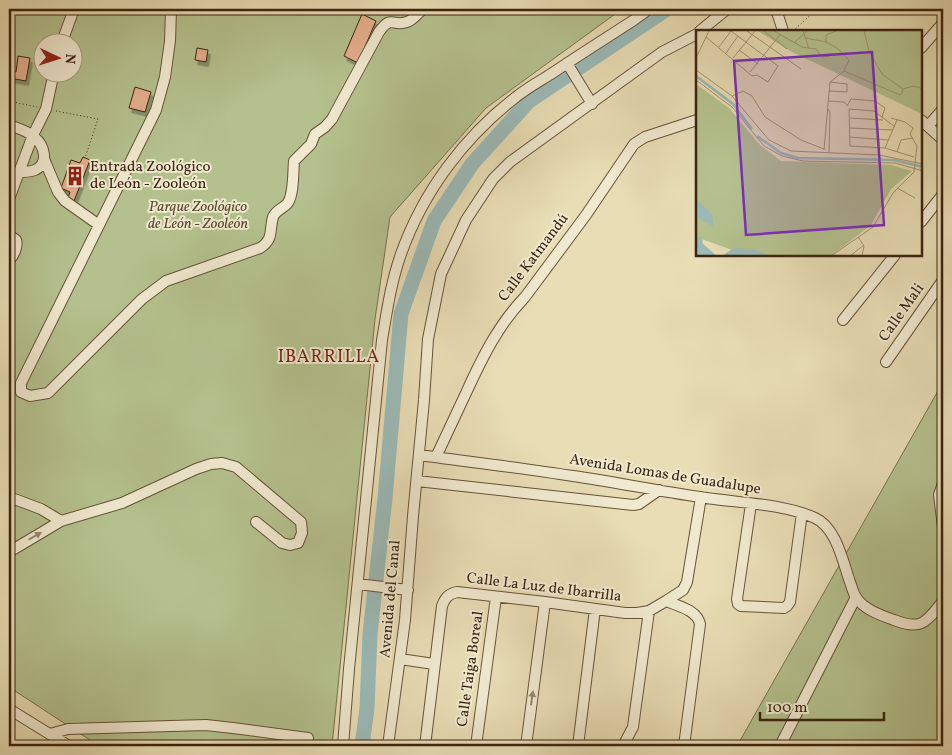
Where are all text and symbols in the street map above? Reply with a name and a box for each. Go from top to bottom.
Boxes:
inset map [696,30,922,256]
north arrow [32,32,82,82]
text: N [60,53,79,65]
place label: Entrada Zoológico de León - Zooleón [90,157,211,195]
building icon: Entrada Zoológico de León - Zooleón [64,165,86,187]
park label: Parque Zoológico de León - Zooleón [148,197,248,235]
street label: Calle Katmandú [494,209,574,307]
street label: Calle Mali [874,280,930,346]
district label: IBARRILLA [278,345,380,370]
street label: Avenida Lomas de Guadalupe [568,449,762,501]
one-way arrow [28,532,42,541]
street label: Avenida del Canal [375,539,407,659]
street label: Calle La Luz de Ibarrilla [465,568,623,608]
street label: Calle Taiga Boreal [452,610,490,728]
one-way arrow [529,690,537,706]
scale bar [760,690,883,722]
text: 100 m [767,698,807,719]

